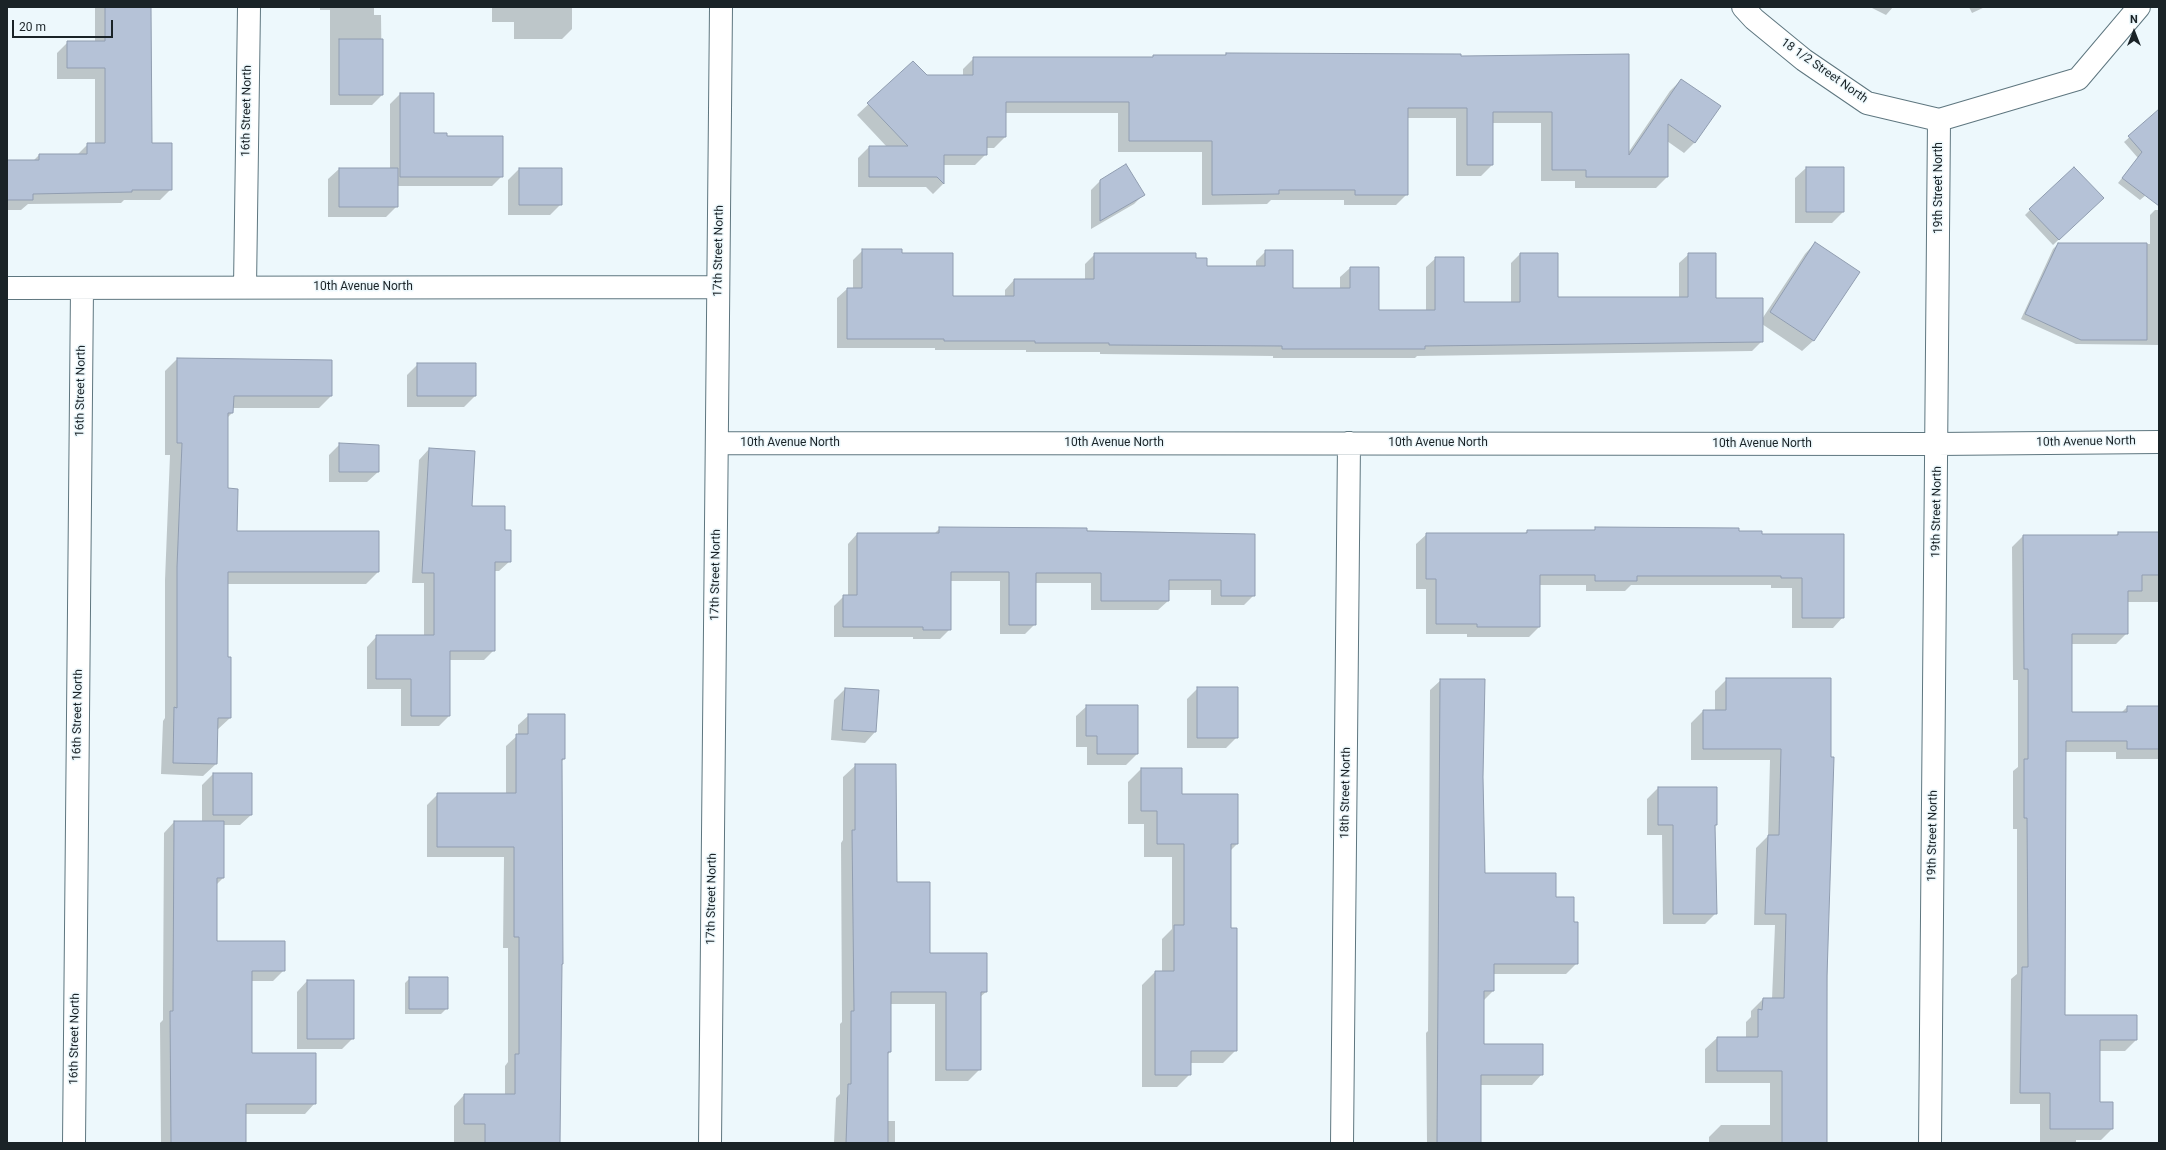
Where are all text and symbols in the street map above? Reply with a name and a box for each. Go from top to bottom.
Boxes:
scale bar [14,12,115,38]
north arrow [2114,12,2154,52]
text: N [2130,13,2138,26]
text: 20 m [19,20,46,34]
street label: 18 1/2 Street North [1778,36,1870,106]
street label: 16th Street North [239,65,255,157]
street label: 19th Street North [1932,142,1946,234]
street label: 17th Street North [711,205,727,297]
street label: 10th Avenue North [313,280,413,294]
street label: 16th Street North [73,345,89,437]
street label: 10th Avenue North [2036,434,2136,450]
street label: 10th Avenue North [740,436,840,450]
street label: 10th Avenue North [1064,436,1164,450]
street label: 10th Avenue North [1388,436,1488,450]
street label: 10th Avenue North [1712,437,1812,451]
street label: 19th Street North [1929,466,1945,558]
street label: 17th Street North [708,529,724,621]
street label: 16th Street North [70,669,86,761]
street label: 18th Street North [1338,747,1354,839]
street label: 19th Street North [1925,790,1941,882]
street label: 17th Street North [704,853,720,945]
street label: 16th Street North [67,993,83,1085]

